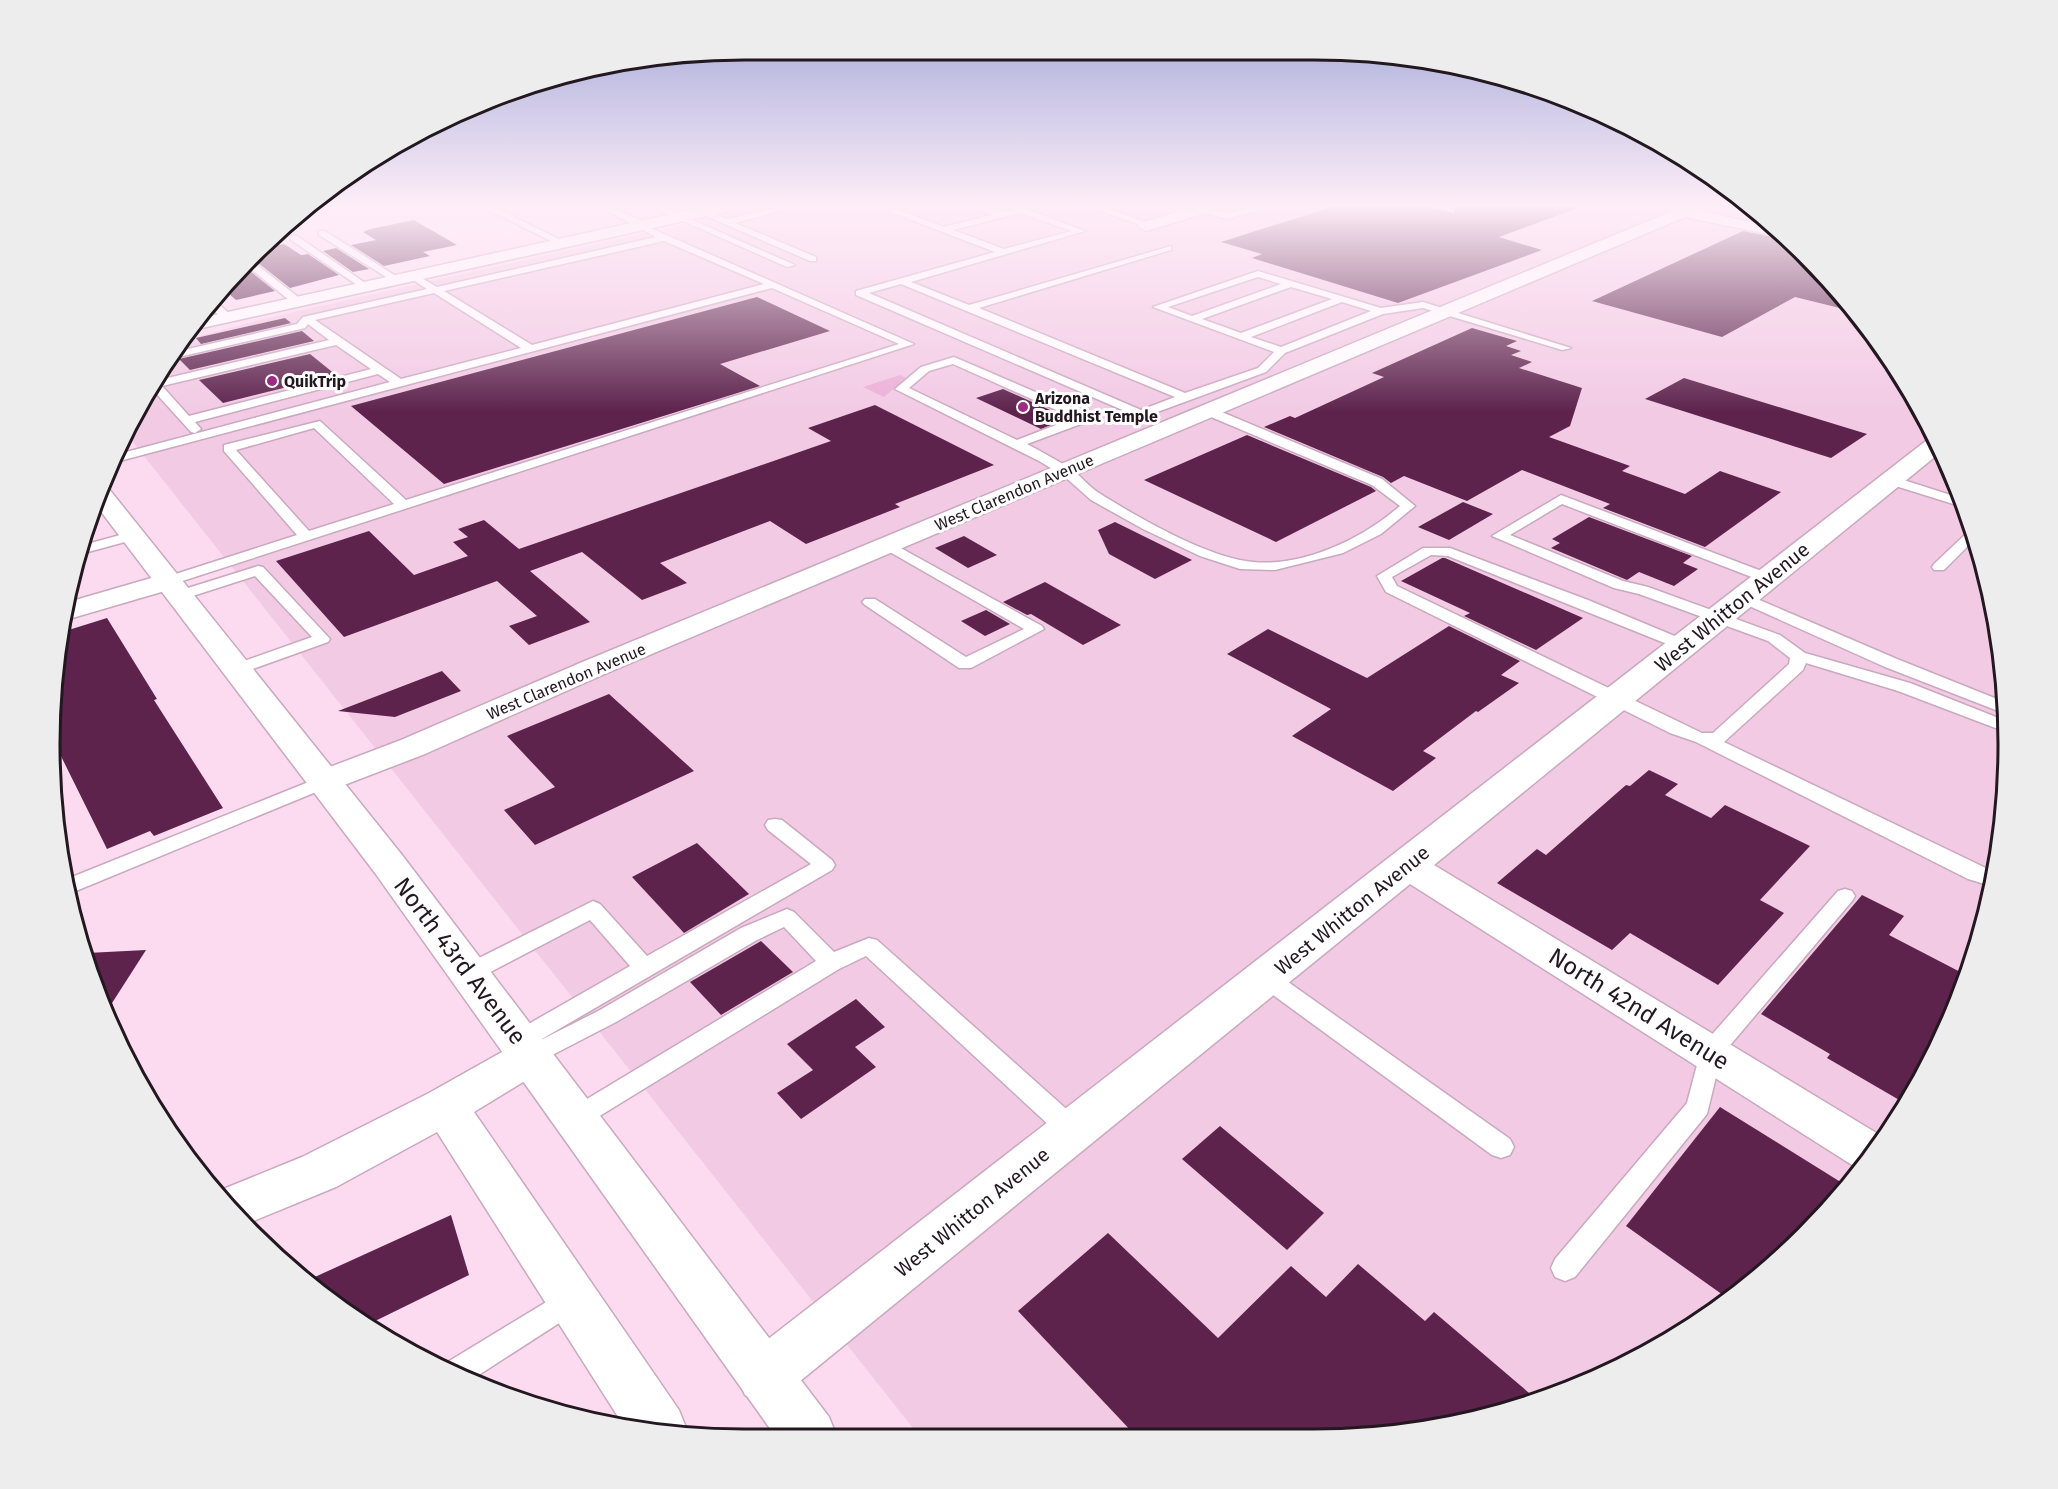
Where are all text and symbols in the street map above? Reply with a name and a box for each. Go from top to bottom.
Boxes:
place label: QuikTrip [284,372,346,391]
marker: QuikTrip [265,374,279,388]
place label: Arizona Buddhist Temple [1034,389,1158,426]
marker: Arizona Buddhist Temple [1016,400,1030,414]
street label: West Clarendon Avenue [932,450,1097,535]
street label: West Whitton Avenue [1650,537,1814,677]
street label: West Clarendon Avenue [484,639,649,724]
street label: West Whitton Avenue [1270,840,1434,980]
street label: North 43rd Avenue [388,872,532,1050]
street label: North 42nd Avenue [1544,942,1734,1076]
street label: West Whitton Avenue [890,1142,1054,1282]

